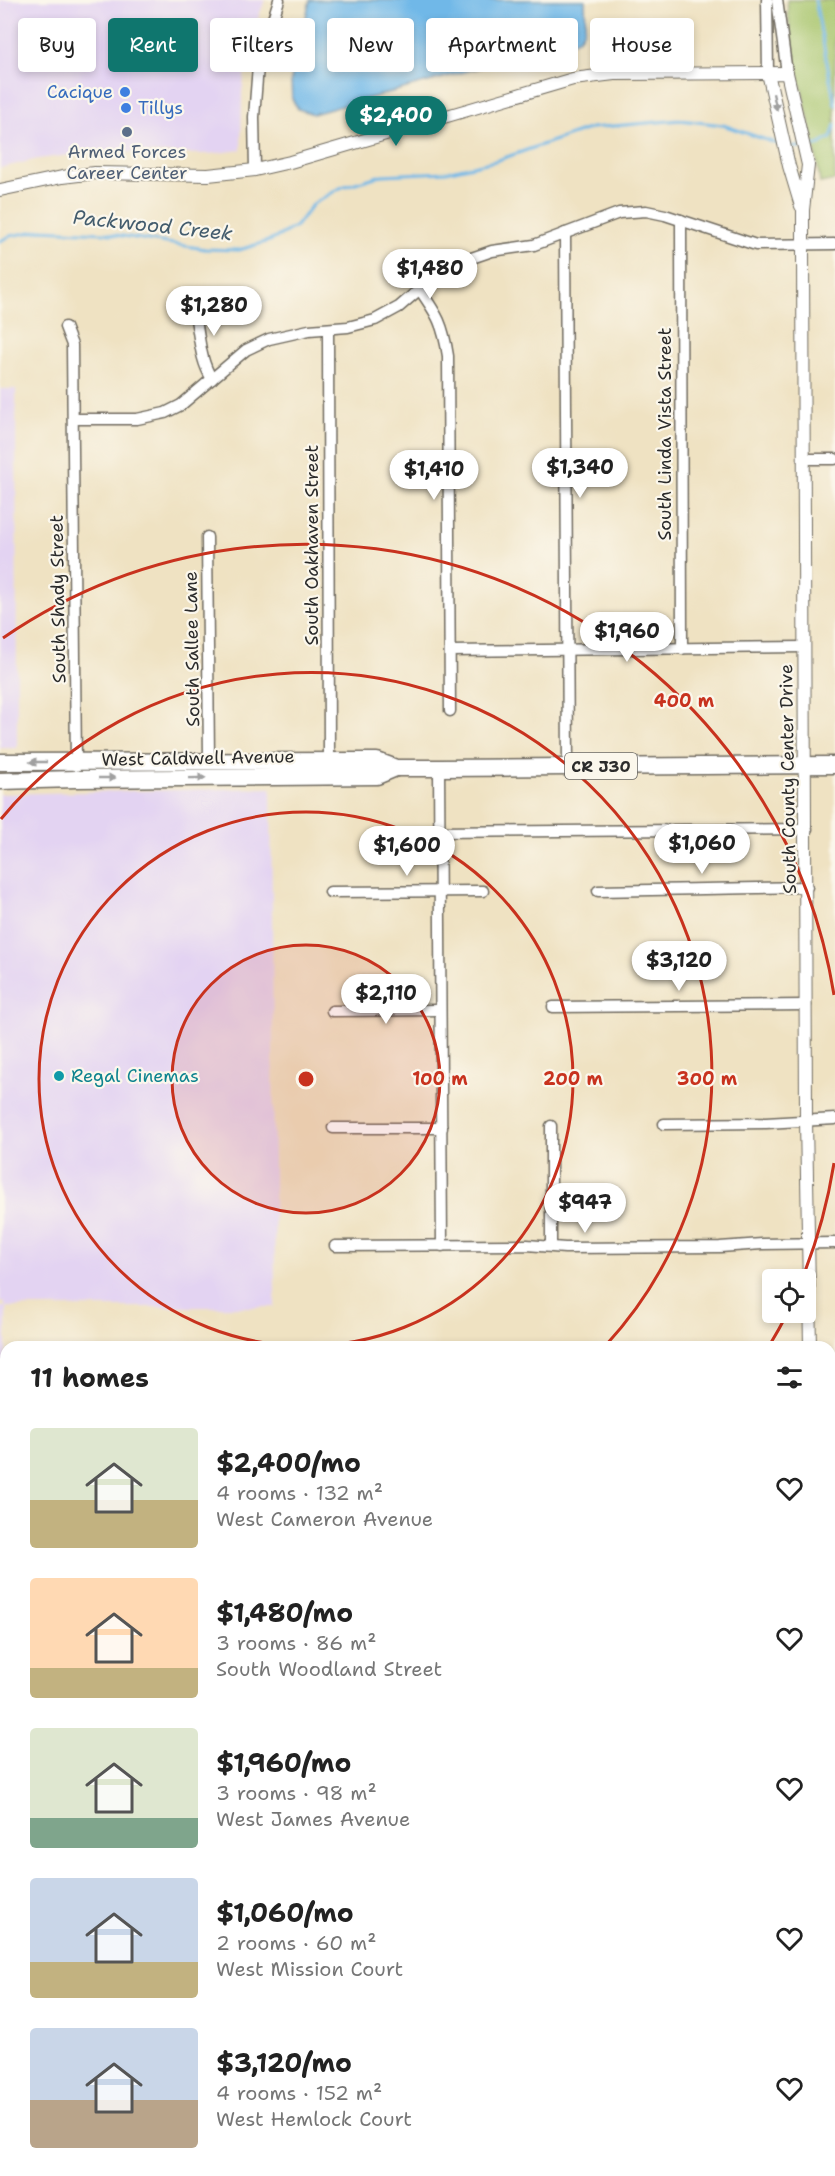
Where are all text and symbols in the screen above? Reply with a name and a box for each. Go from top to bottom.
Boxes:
chip: Buy [18,18,96,72]
chip: Rent [108,18,198,72]
chip: Filters [210,18,315,72]
chip: New [327,18,414,72]
chip: Apartment [426,18,578,72]
chip: House [590,18,694,72]
place label: Cacique [47,80,113,104]
marker: Cacique [118,85,132,99]
one-way arrow [770,93,780,112]
place label: Tillys [138,96,183,120]
pin: $2,400 [347,96,445,147]
marker: Tillys [119,101,133,115]
text: $2,400 [359,102,433,128]
marker: Armed Forces Career Center [120,125,134,139]
place label: Armed Forces Career Center [67,140,187,185]
water label: Packwood Creek [72,204,235,246]
pin: $1,480 [381,249,479,300]
text: $1,480 [396,255,464,281]
pin: $1,280 [165,286,263,337]
text: $1,280 [180,292,248,318]
street label: South Linda Vista Street [653,327,677,541]
street label: South Oakhaven Street [300,444,324,645]
pin: $1,340 [531,448,629,499]
pin: $1,410 [385,450,483,501]
text: $1,340 [546,454,614,480]
text: $1,410 [404,456,464,482]
street label: South Shady Street [45,514,71,684]
street label: South Sallee Lane [179,571,205,727]
pin: $1,960 [578,612,676,663]
text: $1,960 [594,618,660,644]
street label: South County Center Drive [774,664,802,894]
text: 400 m [654,689,715,713]
street label: West Caldwell Avenue [101,744,295,772]
road number: CR J30 [565,753,637,779]
one-way arrow [28,757,47,767]
one-way arrow [97,773,116,783]
one-way arrow [187,773,206,783]
pin: $1,060 [653,824,751,875]
pin: $1,600 [358,826,456,877]
text: $1,060 [668,830,736,856]
text: $1,600 [373,832,441,858]
pin: $3,120 [630,941,728,992]
text: $3,120 [646,947,712,973]
pin: $2,110 [337,974,435,1025]
text: $2,110 [355,980,417,1006]
place label: Regal Cinemas [71,1064,199,1088]
text: 100 m [412,1067,468,1091]
text: 200 m [543,1067,604,1091]
text: 300 m [677,1067,738,1091]
marker: Regal Cinemas [52,1069,66,1083]
centre of rings [296,1069,316,1089]
pin: $947 [549,1183,621,1234]
text: $947 [558,1189,612,1215]
map controls [762,1269,816,1323]
button: locate [762,1269,816,1323]
text: 11 homes [30,1360,149,1395]
icon: filters [773,1361,806,1394]
text: $2,400/mo [216,1445,361,1480]
icon: home [78,1452,150,1524]
icon: heart [773,1472,806,1505]
text: 4 rooms · 132 m² [216,1480,383,1506]
text: West Cameron Avenue [216,1506,433,1532]
text: $1,480/mo [216,1595,353,1630]
icon: home [78,1602,150,1674]
icon: heart [773,1622,806,1655]
text: 3 rooms · 86 m² [216,1630,376,1656]
text: South Woodland Street [216,1656,442,1682]
text: $1,960/mo [216,1745,351,1780]
icon: home [78,1752,150,1824]
icon: heart [773,1772,806,1805]
text: 3 rooms · 98 m² [216,1780,377,1806]
text: West James Avenue [216,1806,410,1832]
text: $1,060/mo [216,1895,354,1930]
icon: home [78,1902,150,1974]
icon: heart [773,1922,806,1955]
text: 2 rooms · 60 m² [216,1930,376,1956]
text: West Mission Court [216,1956,403,1982]
text: $3,120/mo [216,2045,352,2080]
icon: home [78,2052,150,2124]
icon: heart [773,2072,806,2105]
text: 4 rooms · 152 m² [216,2080,382,2106]
text: West Hemlock Court [216,2106,412,2132]

